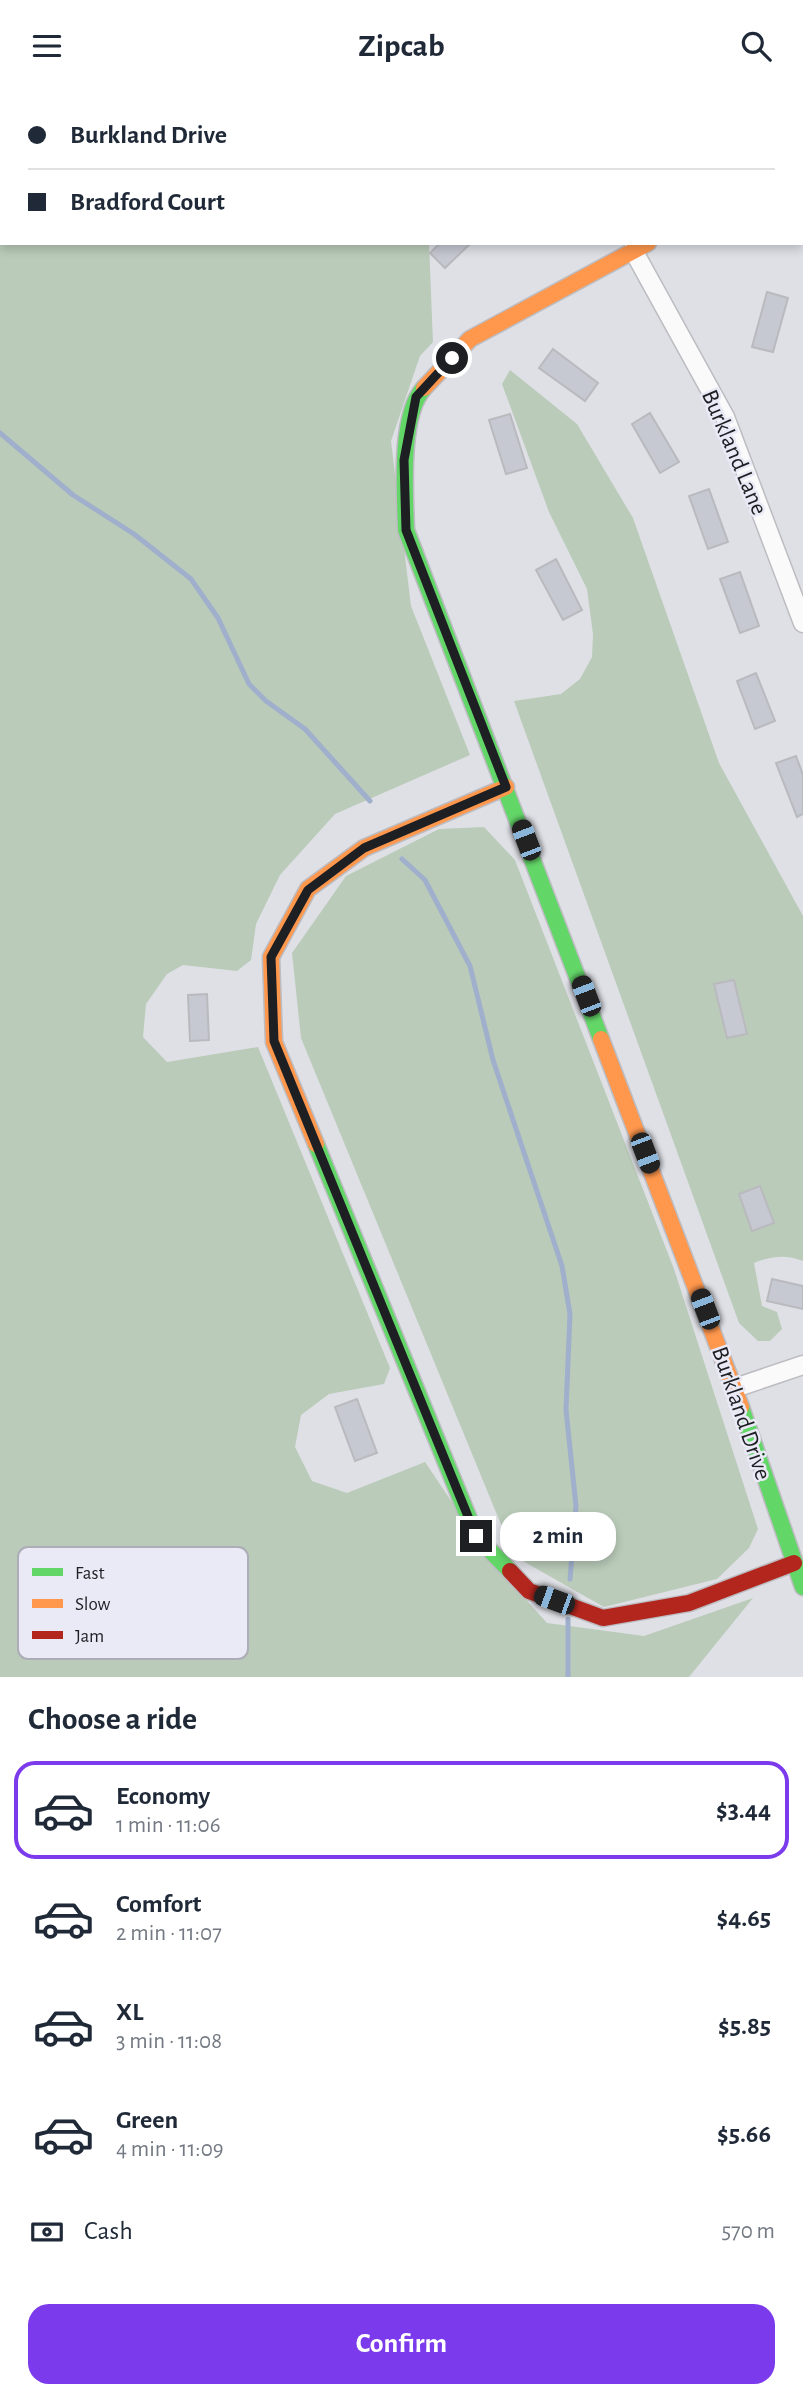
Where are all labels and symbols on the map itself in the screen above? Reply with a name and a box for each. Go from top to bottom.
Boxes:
route start [436,342,468,374]
street label: Burkland Lane [697,386,771,519]
car [509,817,544,863]
car [569,973,604,1019]
car [628,1130,663,1176]
car [688,1286,723,1332]
street label: Burkland Drive [707,1344,775,1483]
callout: 2 min [500,1511,616,1561]
route end [460,1520,492,1552]
legend [18,1547,248,1659]
text: Fast [75,1564,105,1583]
car [531,1583,578,1617]
text: Slow [75,1595,111,1614]
text: Jam [75,1627,104,1646]

